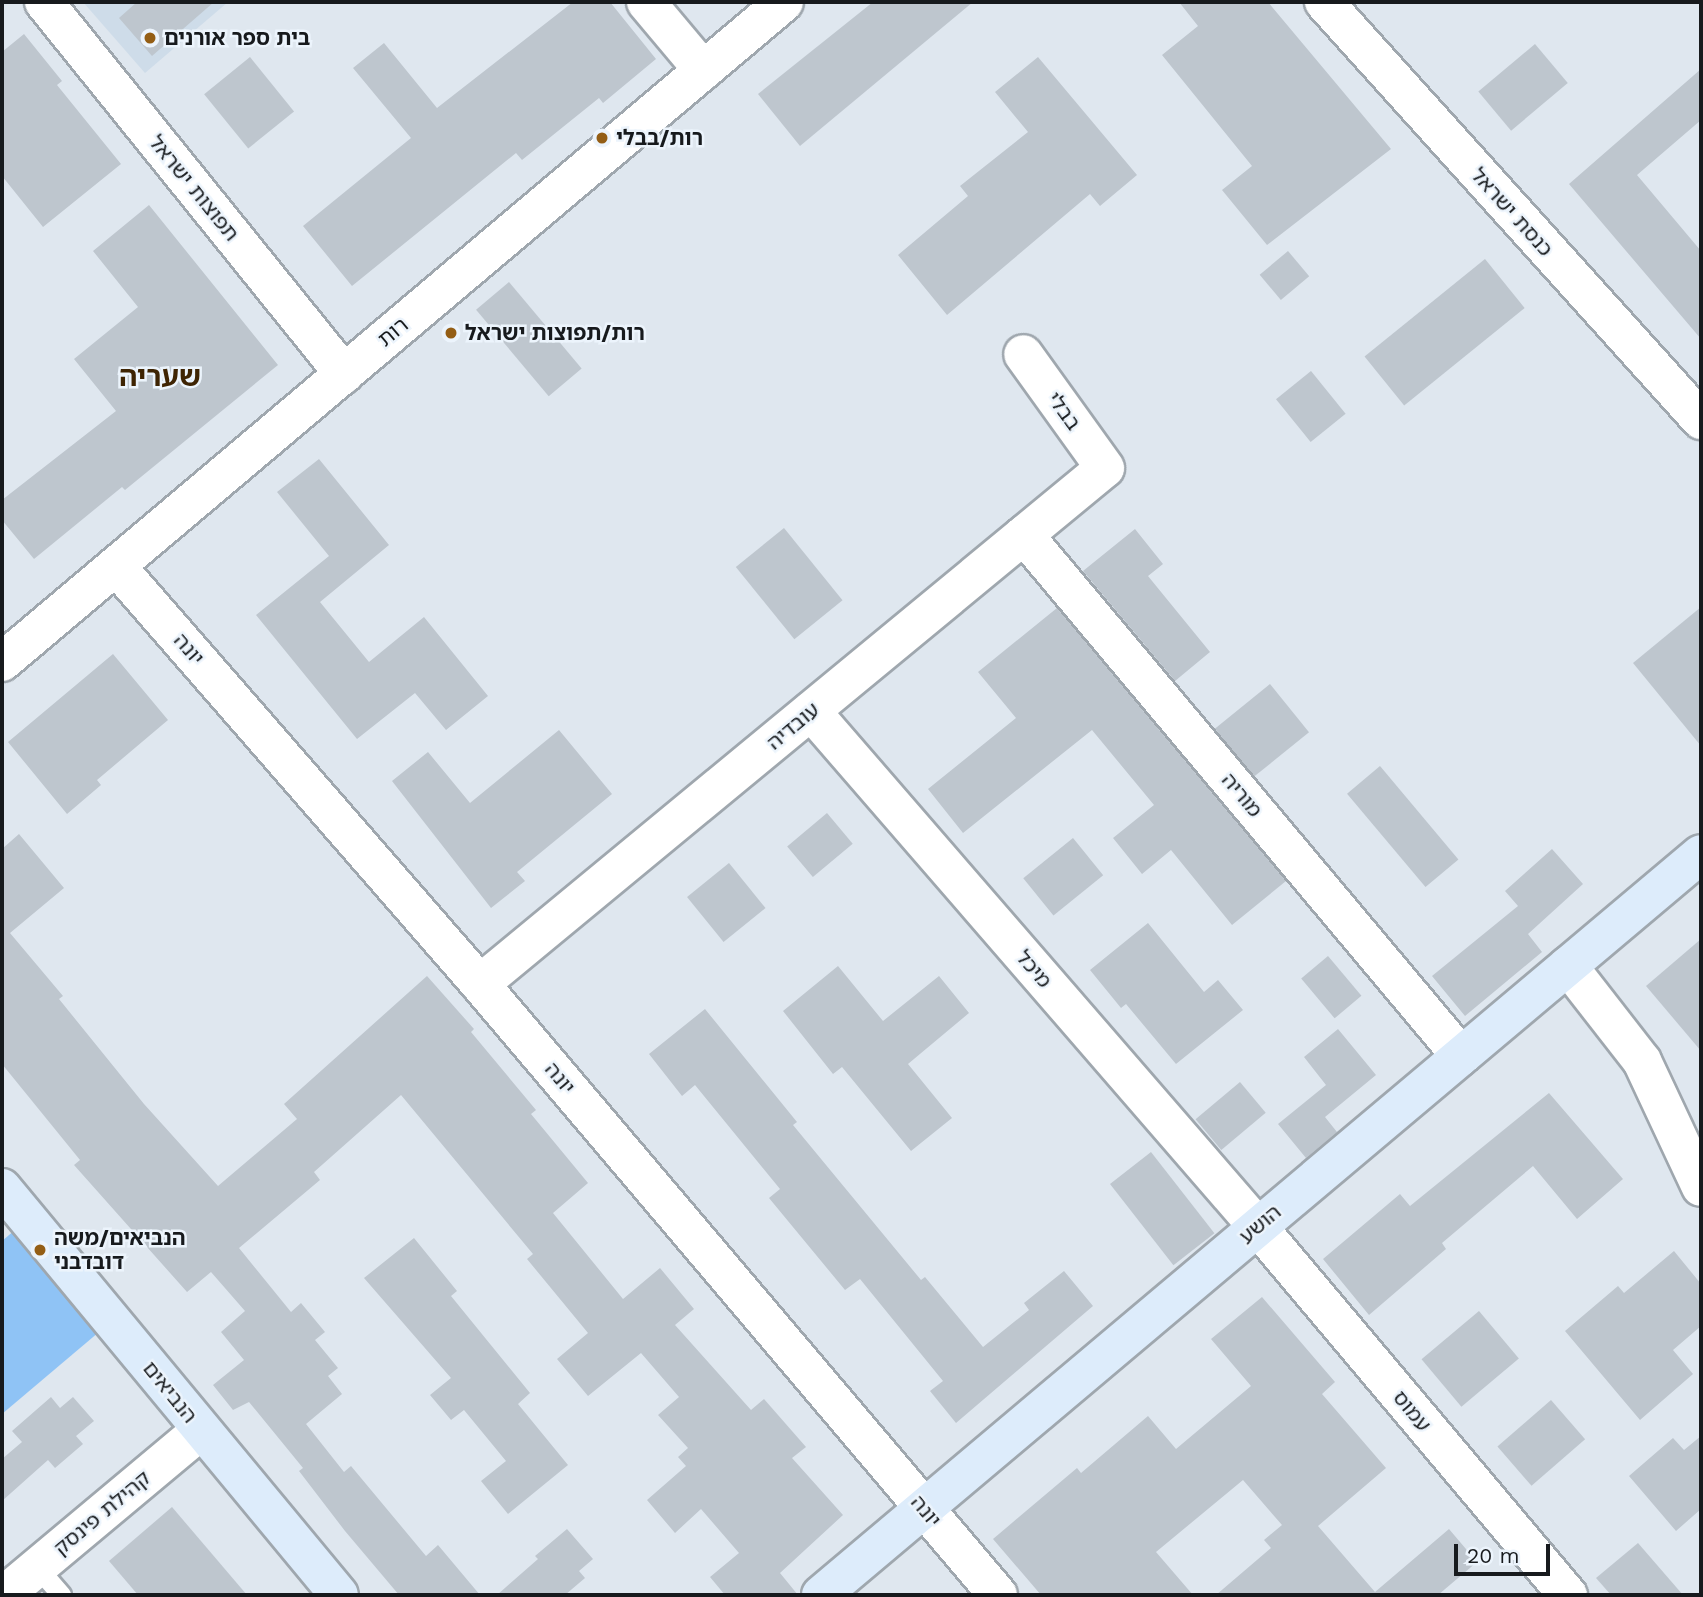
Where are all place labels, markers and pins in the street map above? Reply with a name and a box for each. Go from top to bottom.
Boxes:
place label: בית ספר אורנים [164,25,310,51]
marker: בית ספר אורנים [142,30,158,46]
place label: רות/בבלי [616,125,703,151]
marker: רות/בבלי [594,130,610,146]
place label: רות/תפוצות ישראל [465,320,645,346]
marker: רות/תפוצות ישראל [443,325,459,341]
place label: הנביאים/משה דובדבני [54,1225,186,1275]
marker: הנביאים/משה דובדבני [32,1242,48,1258]

